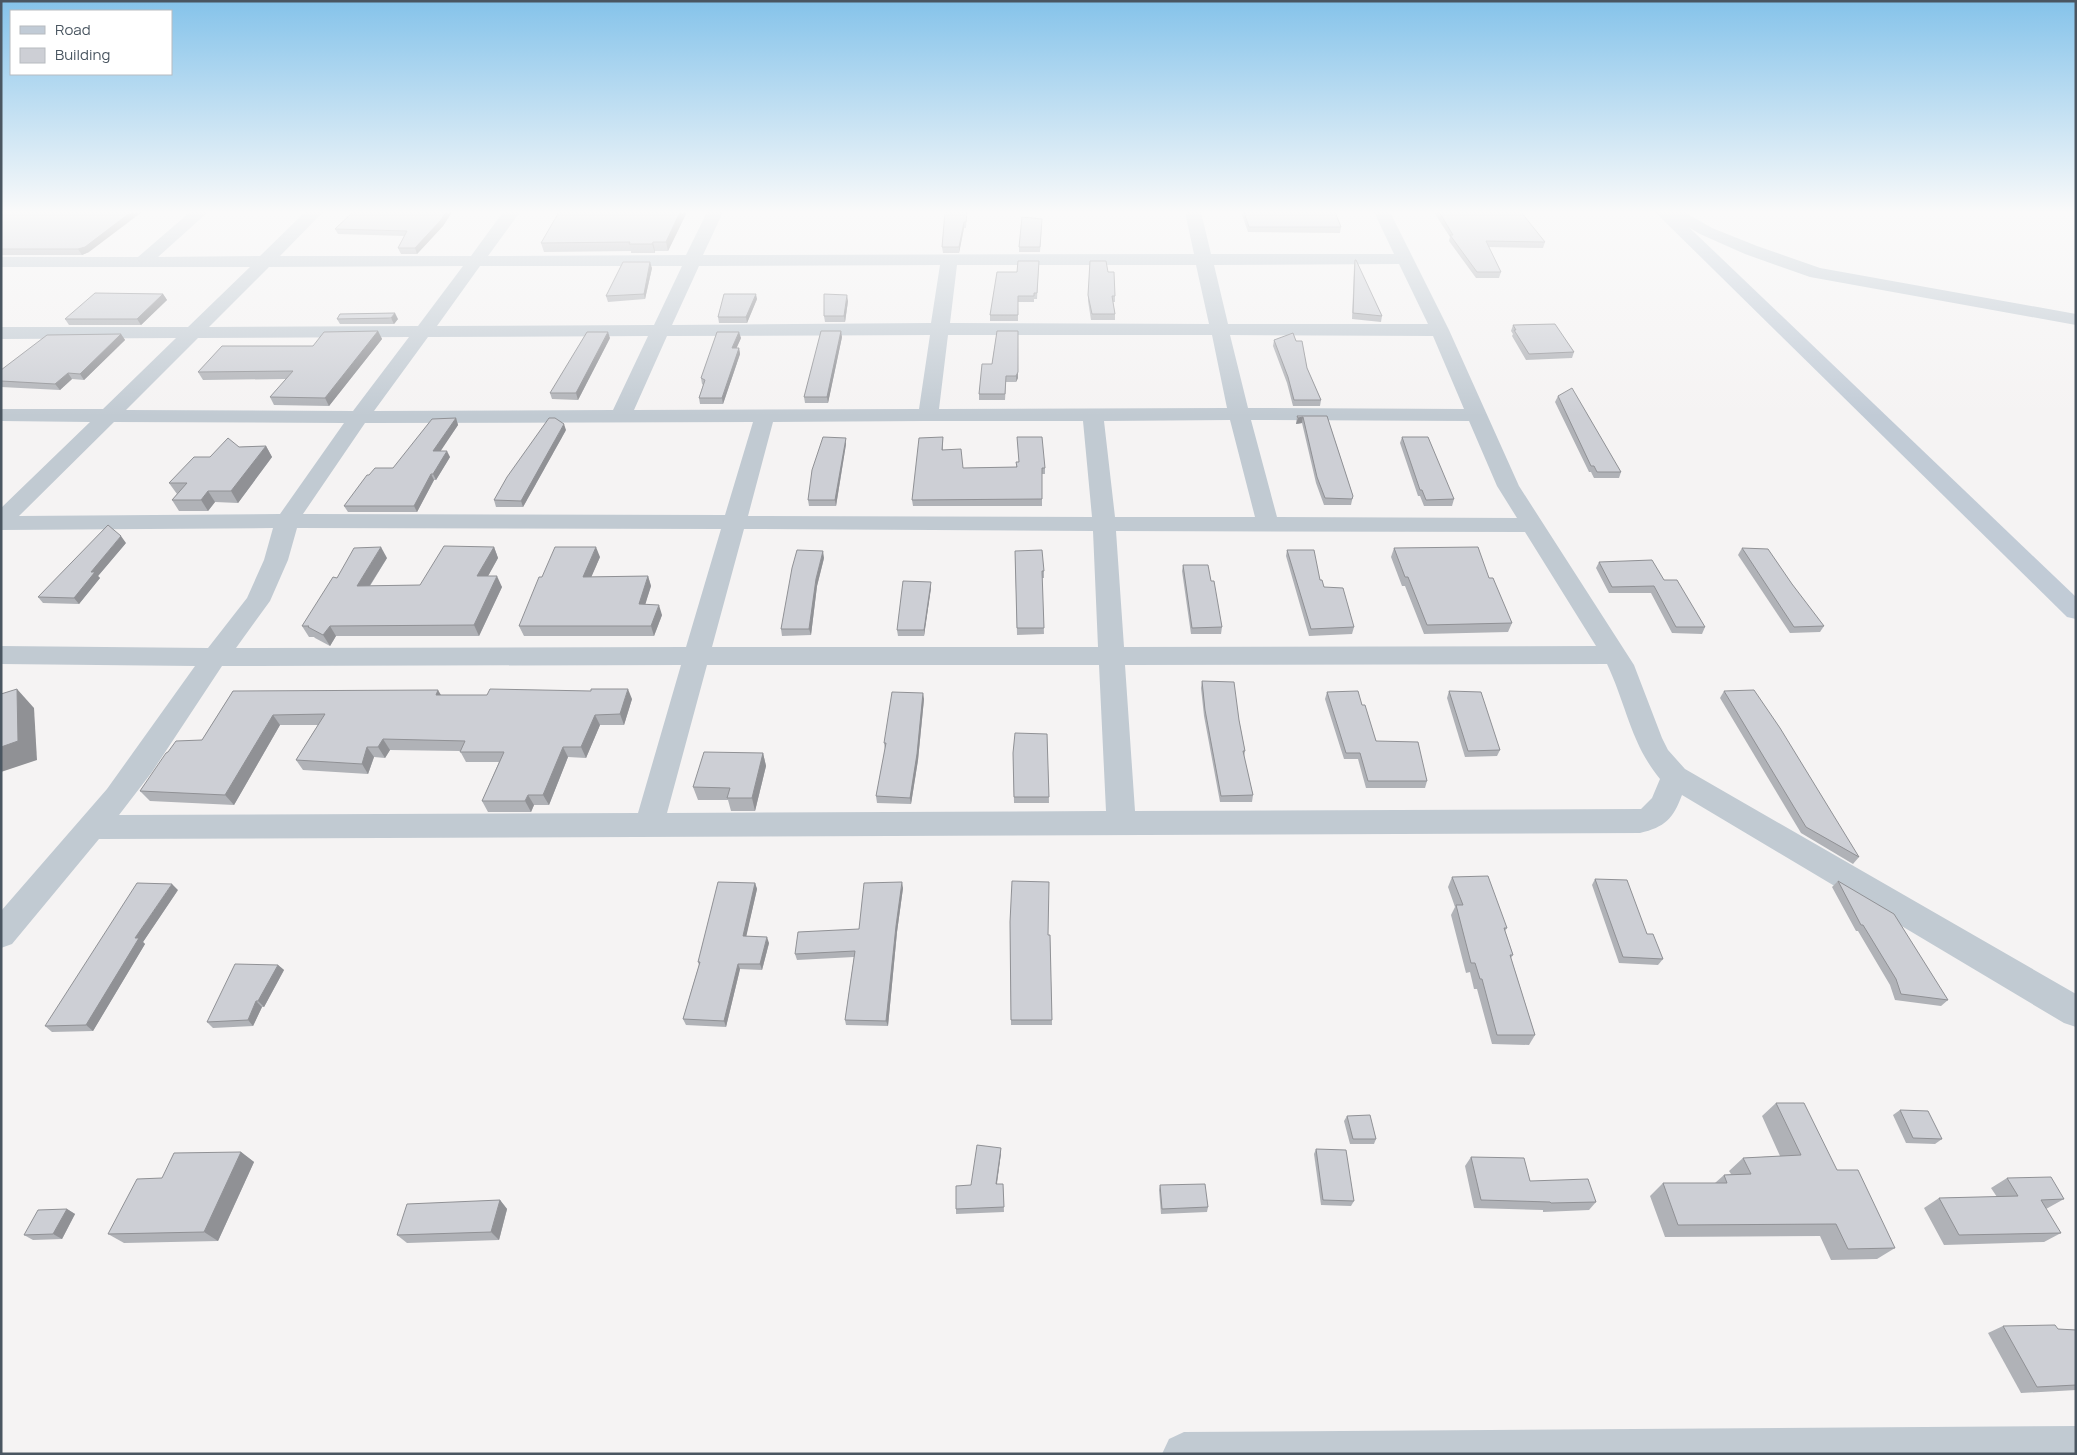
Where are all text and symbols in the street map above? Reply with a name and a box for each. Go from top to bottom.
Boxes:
legend [10,10,172,75]
text: Road [55,19,91,40]
text: Building [55,44,110,65]

